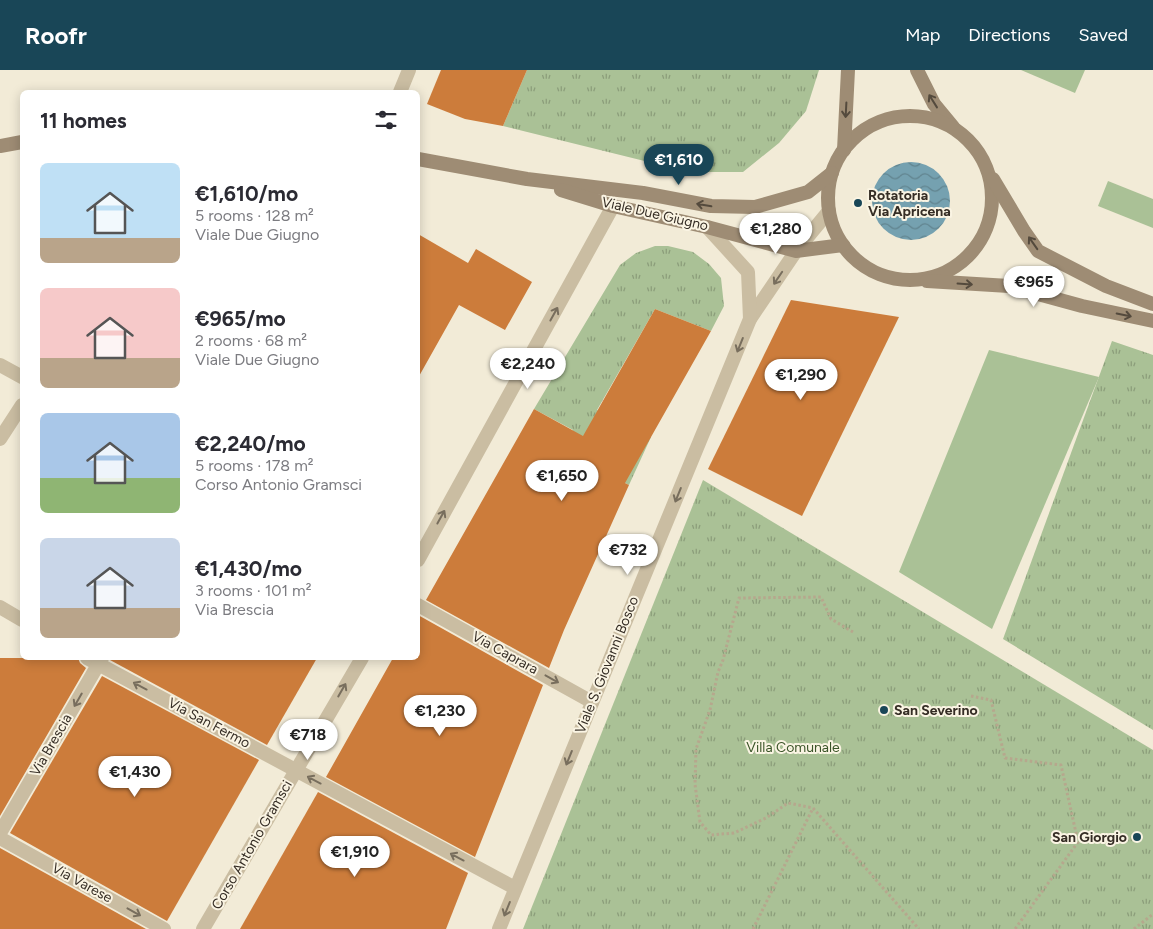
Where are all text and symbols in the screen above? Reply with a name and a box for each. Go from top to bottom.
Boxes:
text: Roofr [25,21,87,50]
text: Map [905,24,940,46]
text: Directions [968,24,1050,46]
text: Saved [1078,24,1128,46]
one-way arrow [928,95,938,109]
one-way arrow [842,102,851,118]
icon: filters [372,106,400,134]
text: 11 homes [40,108,127,133]
pin: €1,610 [638,144,720,186]
text: €1,610 [655,150,703,169]
text: €1,610/mo [195,181,298,206]
icon: home [80,183,140,243]
place label: Rotatoria Via Apricena [868,187,951,220]
street label: Viale Due Giugno [600,193,710,235]
marker: Rotatoria Via Apricena [852,197,864,209]
one-way arrow [696,199,712,209]
text: 5 rooms · 128 m² [195,206,314,225]
pin: €1,280 [735,212,817,255]
text: €1,280 [750,219,802,238]
text: Viale Due Giugno [195,225,319,244]
one-way arrow [1028,236,1038,250]
pin: €965 [1004,266,1064,308]
one-way arrow [773,271,783,285]
text: €965 [1015,272,1053,291]
one-way arrow [957,280,973,289]
text: €965/mo [195,306,286,331]
one-way arrow [549,306,559,321]
icon: home [80,308,140,368]
one-way arrow [1116,311,1132,320]
text: 2 rooms · 68 m² [195,331,307,350]
one-way arrow [734,337,744,352]
pin: €2,240 [487,348,569,390]
text: Viale Due Giugno [195,350,319,369]
text: €2,240 [501,354,555,373]
pin: €1,290 [760,358,842,401]
text: €1,290 [776,365,826,384]
text: €2,240/mo [195,431,306,456]
icon: home [80,433,140,493]
text: 5 rooms · 178 m² [195,456,314,475]
pin: €1,650 [521,460,603,502]
text: €1,650 [537,466,587,485]
text: Corso Antonio Gramsci [195,475,362,494]
one-way arrow [672,487,682,502]
one-way arrow [436,510,446,525]
pin: €732 [598,534,658,576]
text: €732 [609,540,647,559]
text: €1,430/mo [195,556,302,581]
icon: home [80,558,140,618]
text: 3 rooms · 101 m² [195,581,311,600]
street label: Viale S. Giovanni Bosco [572,594,642,736]
text: Via Brescia [195,600,274,619]
street label: Via Caprara [469,628,541,678]
one-way arrow [544,675,559,685]
one-way arrow [132,681,147,691]
one-way arrow [338,684,348,698]
one-way arrow [72,692,82,706]
street label: Via San Fermo [165,694,253,752]
pin: €1,230 [399,694,481,737]
text: €1,230 [415,701,465,720]
place label: San Severino [894,702,978,719]
marker: San Severino [878,704,890,716]
street label: Via Brescia [26,711,76,779]
pin: €718 [278,718,338,761]
text: €718 [290,725,326,744]
park label: Villa Comunale [746,739,840,756]
one-way arrow [563,750,573,765]
pin: €1,430 [94,756,176,798]
text: €1,430 [109,762,161,781]
one-way arrow [306,775,321,785]
street label: Corso Antonio Gramsci [208,777,296,913]
place label: San Giorgio [1052,829,1127,846]
marker: San Giorgio [1131,831,1143,843]
pin: €1,910 [314,836,396,878]
text: €1,910 [331,842,379,861]
one-way arrow [450,852,465,861]
street label: Via Varese [49,859,115,907]
one-way arrow [502,900,511,916]
one-way arrow [127,908,141,918]

